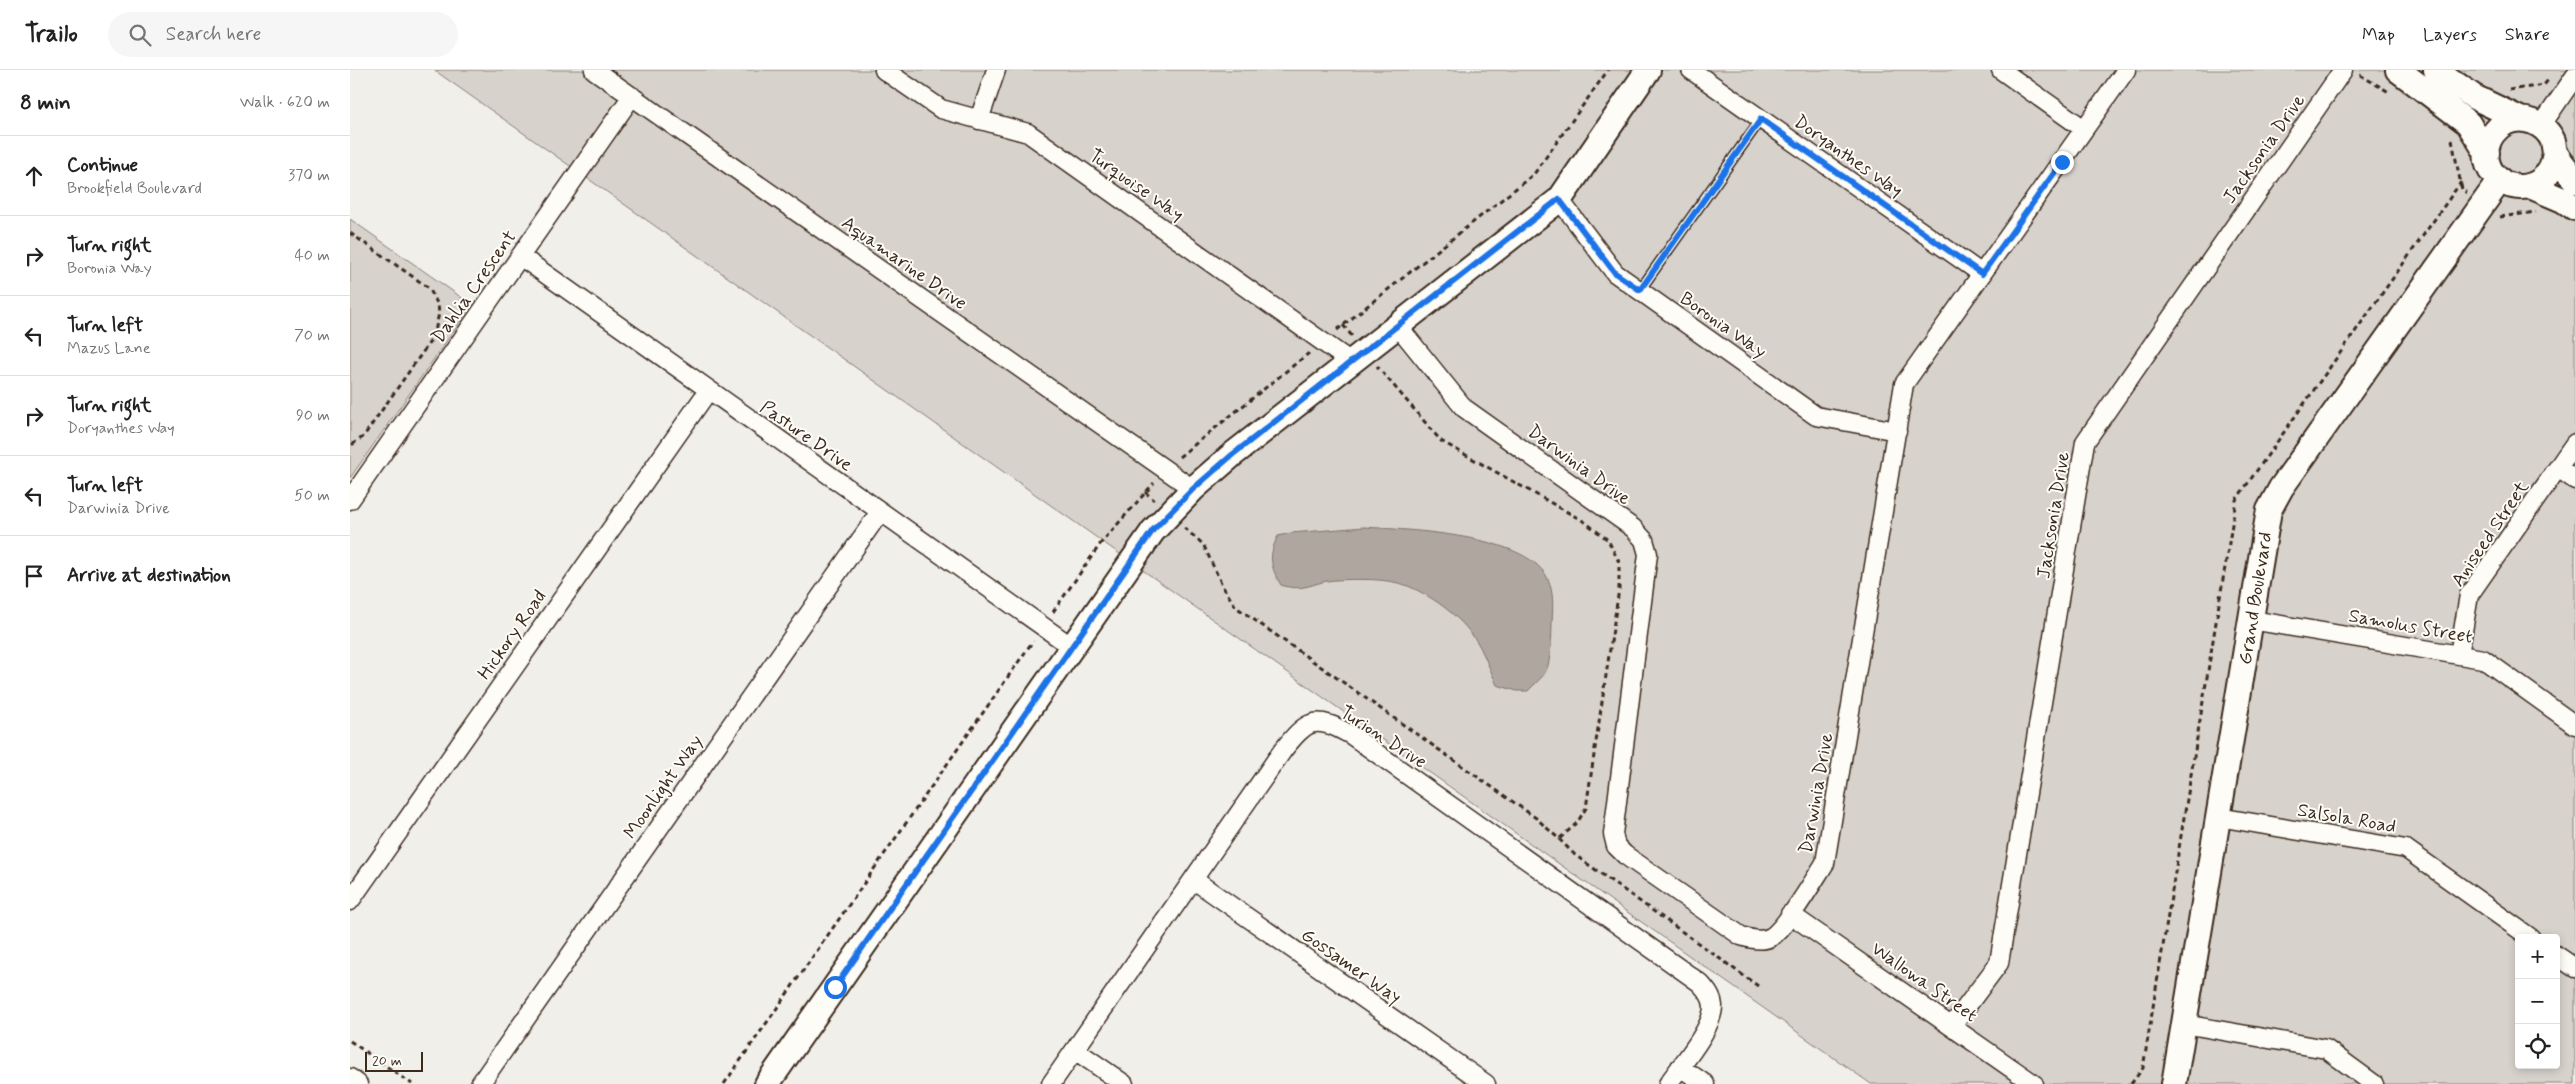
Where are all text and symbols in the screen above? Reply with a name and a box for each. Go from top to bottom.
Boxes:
search box [108,12,458,57]
text: Trailo [25,19,78,50]
icon: search [126,21,154,49]
text: Search here [166,22,261,47]
text: Map [2362,23,2395,47]
text: Layers [2423,23,2477,47]
text: Share [2505,23,2550,47]
text: 8 min [20,89,71,117]
street label: Jacksonia Drive [2217,89,2311,208]
text: Walk · 620 m [240,92,330,113]
street label: Doryanthes Way [1789,109,1908,203]
street label: Turquoise Way [1084,143,1189,227]
route end [2051,151,2074,174]
text: Continue [67,153,138,178]
icon: ahead [20,162,48,190]
text: 370 m [288,165,330,186]
text: Brookfield Boulevard [67,178,202,199]
street label: Aquamarine Drive [836,211,972,316]
street label: Dahlia Crescent [426,225,522,348]
text: Turn right [67,233,151,258]
icon: right [20,242,48,270]
text: 40 m [294,245,330,266]
text: Boronia Way [67,258,152,279]
street label: Boronia Way [1675,286,1771,364]
text: Turn left [67,313,143,338]
icon: left [20,322,48,350]
text: 70 m [294,325,330,346]
text: Mazus Lane [67,338,151,359]
text: Turn right [67,393,151,418]
street label: Pasture Drive [755,395,857,477]
icon: right [20,402,48,430]
text: 90 m [296,405,330,426]
text: Doryanthes Way [67,418,175,439]
street label: Darwinia Drive [1522,419,1636,511]
street label: Jacksonia Drive [2031,450,2076,580]
text: Turn left [67,473,143,498]
street label: Aniseed Street [2446,476,2535,592]
icon: left [20,482,48,510]
text: 50 m [294,485,330,506]
text: Darwinia Drive [67,498,170,519]
street label: Grand Boulevard [2233,530,2278,666]
icon: arrive [20,562,48,590]
text: Arrive at destination [67,563,231,588]
street label: Hickory Road [472,585,552,685]
street label: Samolus Street [2347,603,2475,650]
street label: Turion Drive [1335,700,1431,775]
street label: Moonlight Way [618,730,709,845]
street label: Darwinia Drive [1794,731,1839,856]
street label: Salsola Road [2296,798,2398,839]
street label: Gossamer Way [1296,922,1406,1011]
map controls [2515,934,2560,1069]
button: + [2515,934,2560,979]
street label: Wallowa Street [1866,936,1982,1028]
route start [824,976,847,999]
button: − [2515,979,2560,1024]
button: locate [2515,1024,2560,1069]
scale bar [365,1049,422,1072]
text: 20 m [372,1052,402,1070]

